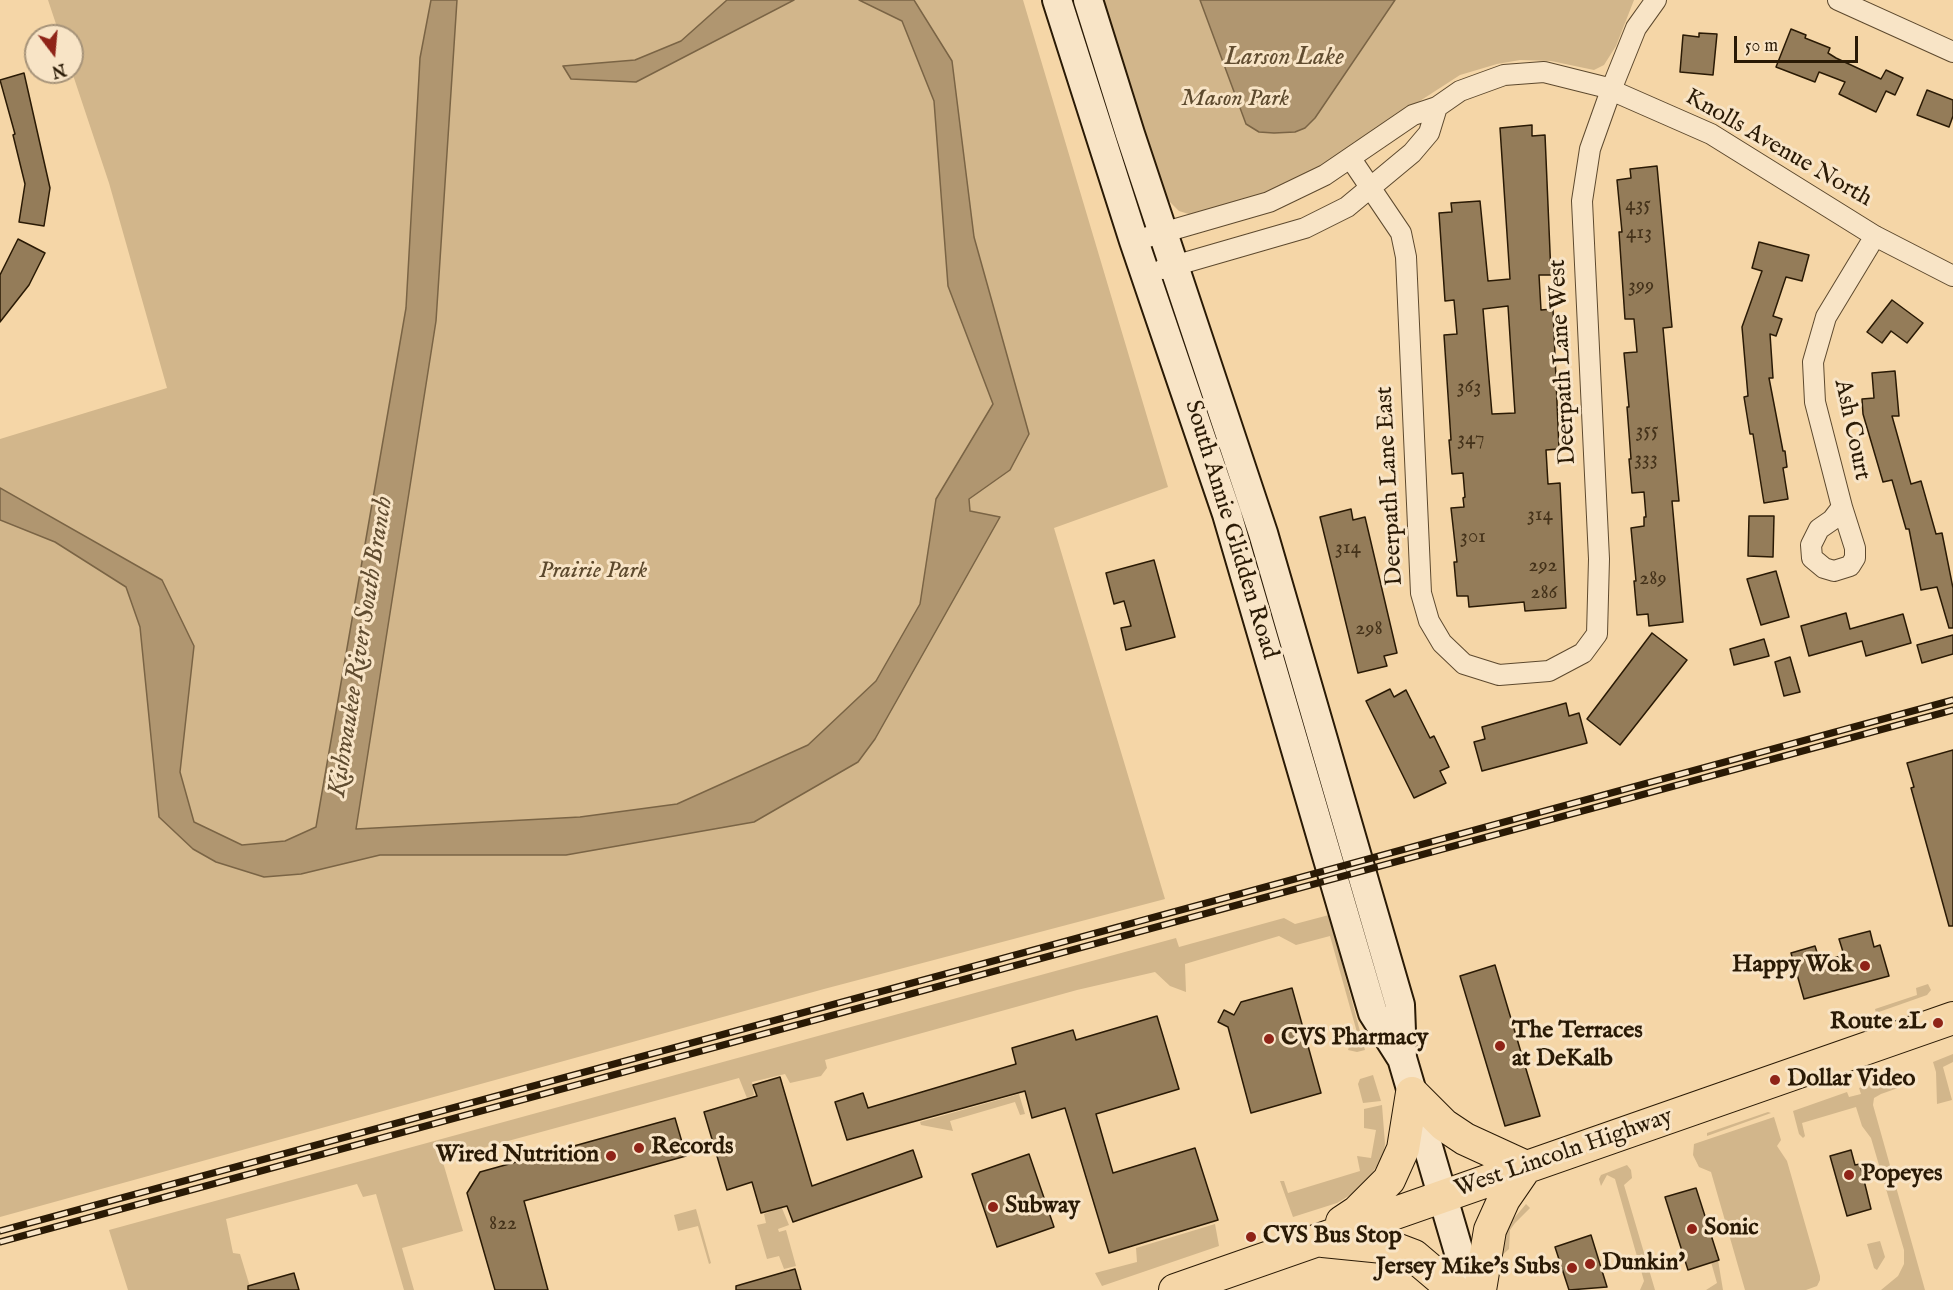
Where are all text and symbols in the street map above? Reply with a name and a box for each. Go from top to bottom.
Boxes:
north arrow [24,24,84,84]
scale bar [1737,24,1862,62]
text: 50 m [1745,35,1778,58]
water label: Larson Lake [1224,43,1344,75]
text: N [49,58,68,81]
street label: Knolls Avenue North [1679,84,1877,214]
park label: Mason Park [1181,86,1289,114]
house number: 435 [1625,193,1651,219]
house number: 413 [1626,221,1652,247]
street label: Deerpath Lane West [1544,259,1584,465]
house number: 399 [1628,274,1654,300]
house number: 363 [1457,375,1481,401]
street label: Ash Court [1826,377,1876,483]
street label: Deerpath Lane East [1371,385,1411,587]
street label: South Annie Glidden Road [1177,397,1283,663]
house number: 355 [1635,419,1659,445]
house number: 347 [1457,427,1485,453]
house number: 333 [1634,447,1658,473]
water label: Kishwaukee River South Branch [323,495,401,799]
house number: 314 [1527,503,1553,529]
house number: 301 [1460,525,1486,551]
house number: 314 [1335,536,1361,562]
house number: 292 [1529,554,1557,580]
park label: Prairie Park [539,558,647,586]
house number: 289 [1639,567,1667,593]
house number: 286 [1531,581,1557,607]
house number: 298 [1355,617,1383,643]
place label: Happy Wok [1732,952,1853,980]
marker: Happy Wok [1858,959,1872,973]
place label: Route 2L [1830,1009,1926,1037]
marker: Route 2L [1931,1016,1945,1030]
place label: The Terraces at DeKalb [1512,1018,1643,1074]
place label: CVS Pharmacy [1281,1025,1428,1053]
marker: CVS Pharmacy [1262,1032,1276,1046]
marker: The Terraces at DeKalb [1493,1039,1507,1053]
place label: Dollar Video [1787,1066,1915,1094]
marker: Dollar Video [1768,1073,1782,1087]
street label: West Lincoln Highway [1451,1103,1677,1205]
place label: Records [651,1134,733,1162]
marker: Records [632,1141,646,1155]
place label: Wired Nutrition [436,1142,599,1170]
marker: Wired Nutrition [604,1149,618,1163]
place label: Popeyes [1861,1161,1942,1189]
marker: Popeyes [1842,1168,1856,1182]
place label: Subway [1005,1193,1080,1221]
marker: Subway [986,1200,1000,1214]
house number: 822 [489,1212,517,1238]
place label: Sonic [1704,1215,1759,1243]
marker: Sonic [1685,1222,1699,1236]
place label: CVS Bus Stop [1263,1223,1402,1251]
marker: CVS Bus Stop [1244,1230,1258,1244]
place label: Dunkin' [1602,1250,1685,1278]
place label: Jersey Mike's Subs [1376,1254,1560,1282]
marker: Dunkin' [1583,1257,1597,1271]
marker: Jersey Mike's Subs [1565,1261,1579,1275]

